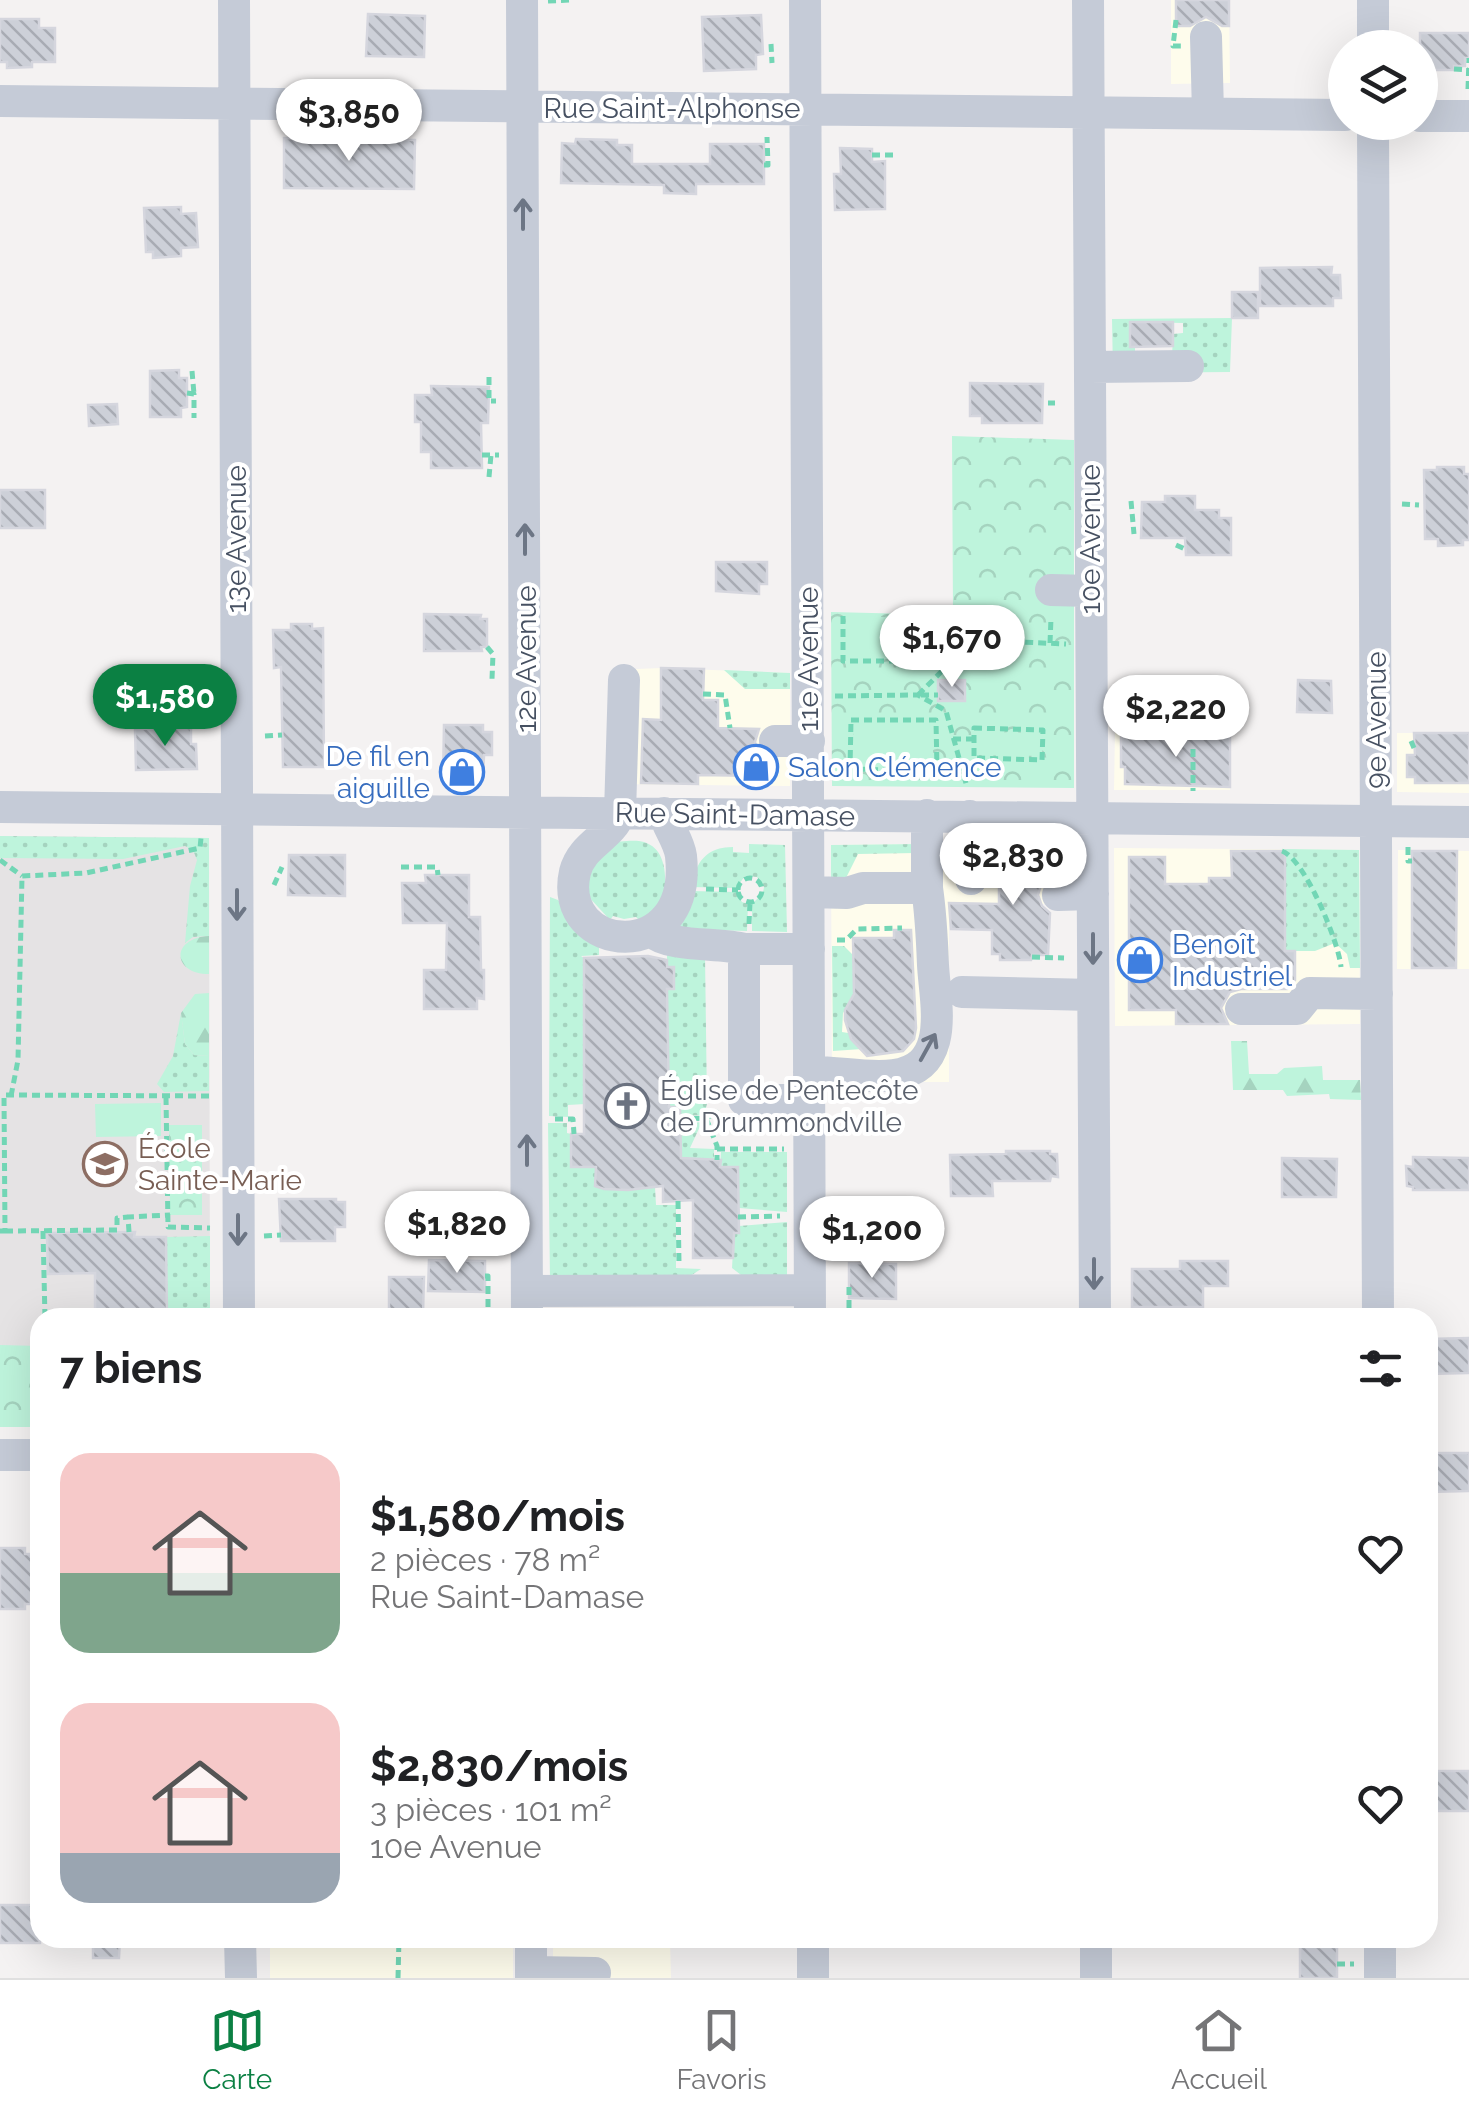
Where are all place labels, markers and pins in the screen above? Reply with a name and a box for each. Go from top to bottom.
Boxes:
pin: $3,850 [268,79,430,164]
pin: $1,670 [871,605,1033,690]
pin: $1,580 [84,664,246,749]
pin: $2,220 [1095,675,1257,760]
place label: De fil en aiguille [326,740,430,805]
shop icon: Salon Clémence [733,744,779,790]
shop icon: De fil en aiguille [439,749,485,795]
place label: Salon Clémence [788,751,1001,784]
pin: $2,830 [932,823,1094,908]
place label: Benoît Industriel [1172,928,1293,993]
shop icon: Benoît Industriel [1117,937,1163,983]
place label: Église de Pentecôte de Drummondville [660,1074,918,1139]
church icon: Église de Pentecôte de Drummondville [604,1083,650,1129]
place label: École Sainte-Marie [138,1132,302,1197]
school or university icon: École Sainte-Marie [82,1141,128,1187]
pin: $1,820 [376,1191,538,1276]
pin: $1,200 [791,1196,953,1281]

